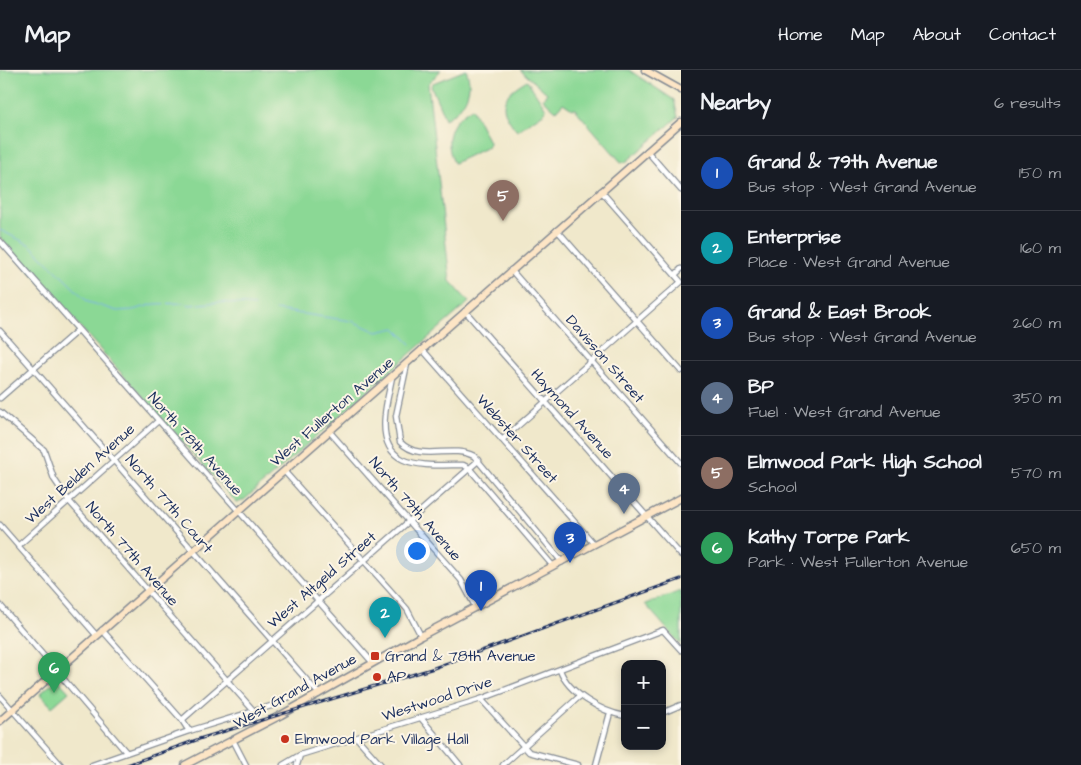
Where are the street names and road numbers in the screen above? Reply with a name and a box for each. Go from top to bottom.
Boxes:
street label: Davisson Street [561,310,649,408]
street label: West Fullerton Avenue [266,352,398,472]
street label: Haymond Avenue [525,364,618,464]
street label: North 78th Avenue [143,388,247,500]
street label: Webster Street [471,390,563,488]
street label: West Belden Avenue [21,419,139,529]
street label: North 77th Court [120,450,218,558]
street label: North 79th Avenue [364,452,466,566]
street label: North 77th Avenue [81,497,183,611]
street label: West Altgeld Street [263,527,382,634]
street label: West Grand Avenue [230,648,360,734]
street label: Westwood Drive [379,671,495,727]

